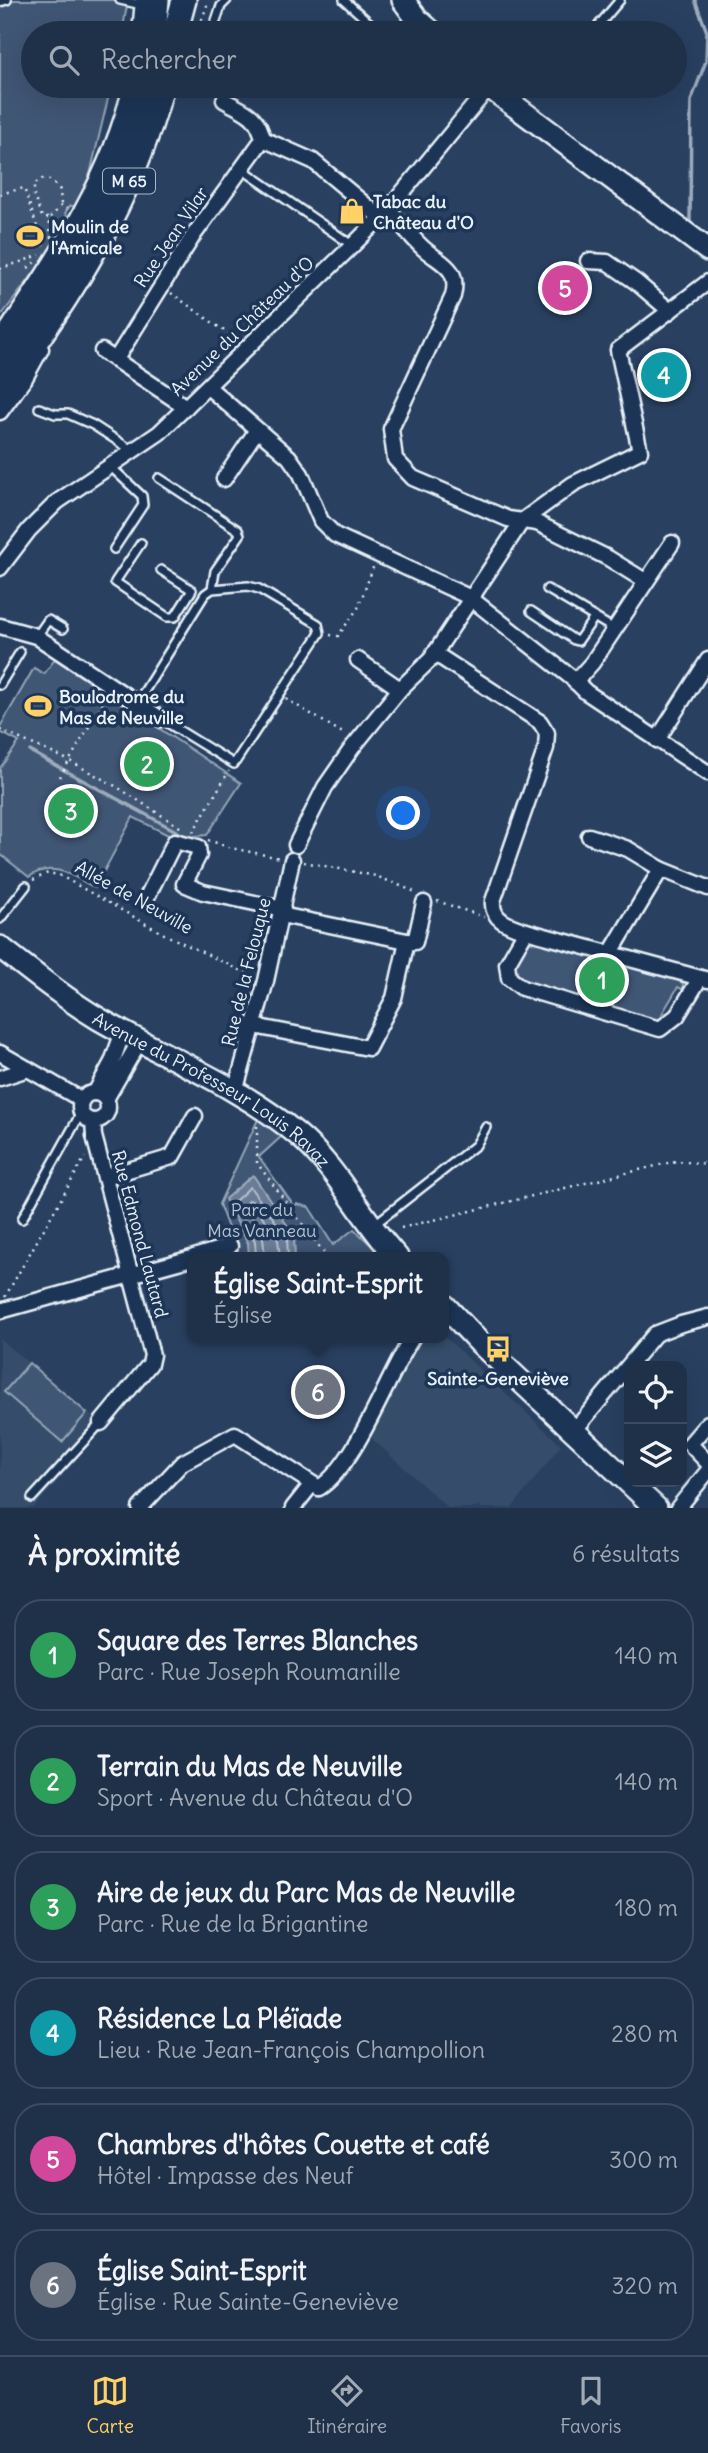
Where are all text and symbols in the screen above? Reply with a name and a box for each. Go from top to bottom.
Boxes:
search box [21,21,687,98]
icon: search [45,41,83,79]
text: Rechercher [101,43,237,76]
road number: M 65 [103,168,155,194]
street label: Rue Jean Vilar [129,182,213,292]
place label: Tabac du Château d'O [373,190,474,234]
shop icon: Tabac du Château d'O [337,196,367,226]
place label: Moulin de l'Amicale [51,215,129,259]
sports icon: Moulin de l'Amicale [15,221,45,251]
street label: Avenue du Château d'O [165,251,319,401]
pin: 5 [542,262,588,314]
pin: 4 [641,349,687,401]
place label: Boulodrome du Mas de Neuville [59,685,185,729]
sports icon: Boulodrome du Mas de Neuville [23,691,53,721]
pin: 2 [124,738,170,790]
pin: 3 [48,785,94,837]
your location [386,796,420,830]
street label: Allée de Neuville [71,855,197,939]
street label: Rue de la Felouque [216,895,276,1049]
pin: 1 [579,954,625,1006]
street label: Avenue du Professeur Louis Ravaz [89,1006,336,1172]
street label: Rue Edmond Lautard [107,1148,174,1321]
park label: Parc du Mas Vanneau [207,1198,317,1242]
popup [187,1252,449,1343]
text: Église Saint-Esprit [213,1267,423,1300]
text: Église [213,1300,272,1329]
bus stop icon: Sainte-Geneviève [483,1334,513,1364]
map controls [624,1361,687,1487]
button: locate [624,1361,687,1424]
pin: 6 [295,1366,341,1418]
place label: Sainte-Geneviève [427,1367,569,1390]
button: layers [624,1424,687,1487]
text: À proximité [28,1535,180,1573]
text: 6 résultats [572,1539,680,1568]
text: Square des Terres Blanches [97,1624,418,1657]
text: 1 [48,1641,58,1670]
text: 140 m [615,1641,678,1670]
text: Parc · Rue Joseph Roumanille [97,1657,401,1686]
text: Terrain du Mas de Neuville [97,1750,402,1783]
text: 2 [47,1767,59,1796]
text: 140 m [615,1767,678,1796]
text: Sport · Avenue du Château d'O [97,1783,413,1812]
text: Aire de jeux du Parc Mas de Neuville [97,1876,515,1909]
text: 3 [46,1893,60,1922]
text: 180 m [615,1893,678,1922]
text: Parc · Rue de la Brigantine [97,1909,368,1938]
text: Résidence La Pléïade [97,2002,342,2035]
text: 4 [46,2019,60,2048]
text: 280 m [611,2019,678,2048]
text: Lieu · Rue Jean-François Champollion [97,2035,485,2064]
text: Chambres d'hôtes Couette et café [97,2128,490,2161]
text: 5 [46,2145,60,2174]
text: 300 m [609,2145,678,2174]
text: Hôtel · Impasse des Neuf [97,2161,353,2190]
text: Église Saint-Esprit [97,2254,307,2287]
text: 6 [46,2271,60,2300]
text: 320 m [612,2271,678,2300]
text: Église · Rue Sainte-Geneviève [97,2287,399,2316]
tab: Carte [87,2372,134,2438]
tab: Itinéraire [307,2372,387,2438]
tab: Favoris [560,2372,621,2438]

